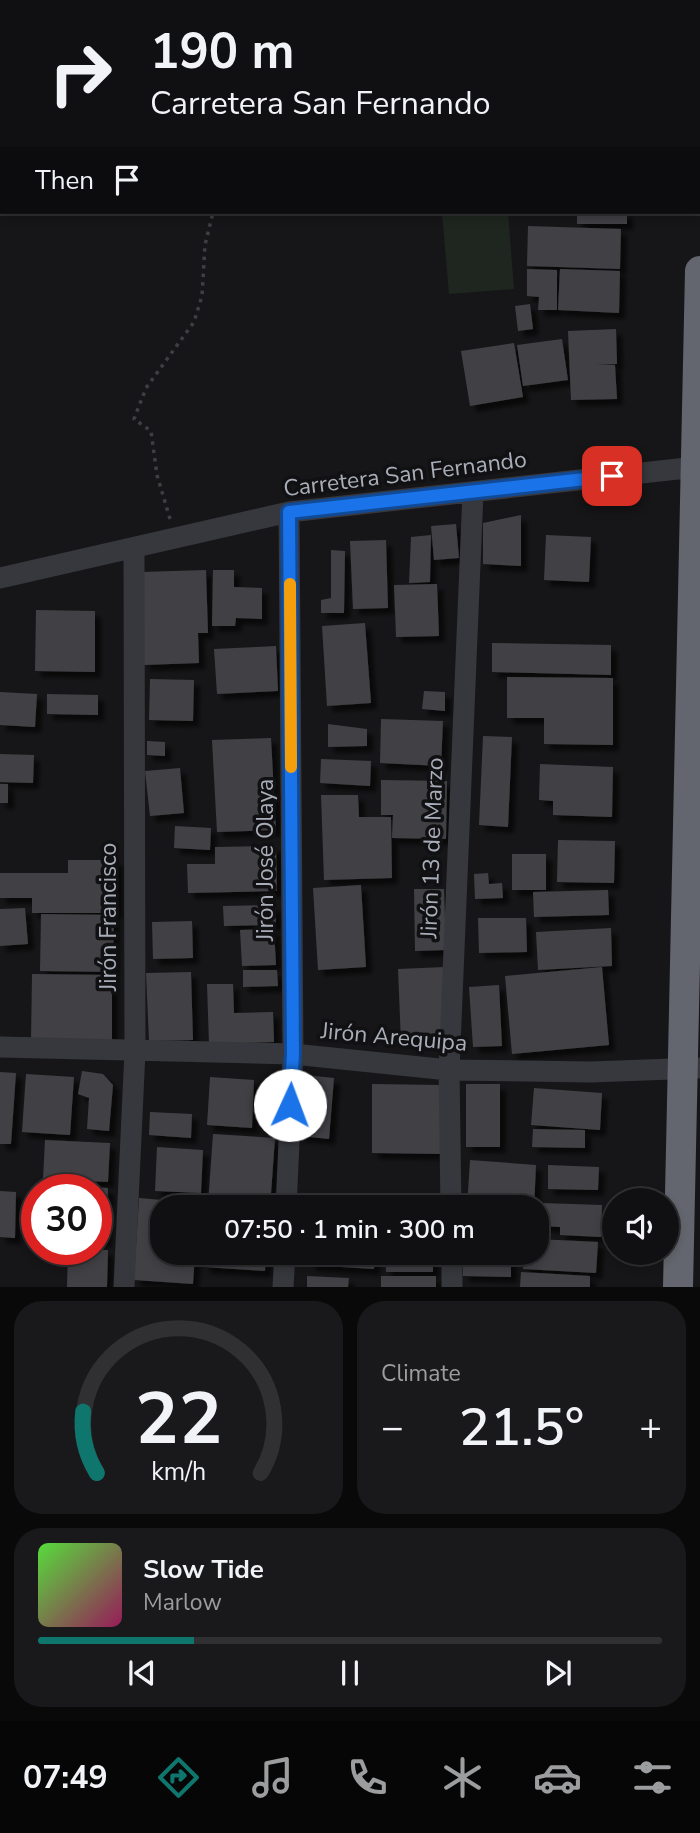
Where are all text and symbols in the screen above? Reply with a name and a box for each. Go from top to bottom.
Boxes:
text: 190 m [150,18,294,85]
icon: right [35,28,126,119]
text: Carretera San Fernando [150,82,490,125]
icon: arrive [108,161,146,199]
text: Then [35,163,94,198]
street label: Carretera San Fernando [282,444,528,504]
pin [582,446,642,506]
icon: arrive [593,457,631,495]
street label: Jirón 13 de Marzo [413,757,451,940]
street label: Jirón José Olaya [250,779,281,942]
street label: Jirón Francisco [93,843,124,992]
street label: Jirón Arequipa [318,1015,469,1059]
position arrow [253,1068,327,1142]
speed limit sign: 30 [21,1174,112,1265]
map controls [602,1188,679,1265]
button: sound [602,1188,679,1265]
text: 07:50 · 1 min · 300 m [224,1212,475,1247]
text: Climate [381,1358,461,1389]
text: 22 [135,1370,222,1470]
text: 21.5° [459,1392,584,1463]
text: − [381,1402,404,1453]
text: + [639,1402,662,1453]
text: km/h [151,1455,206,1489]
text: Slow Tide [143,1552,264,1587]
text: Marlow [143,1587,222,1618]
icon: previous [123,1654,161,1692]
icon: pause [331,1654,369,1692]
icon: next [539,1654,577,1692]
icon: directions [154,1753,203,1802]
icon: music [248,1753,297,1802]
icon: phone [343,1753,392,1802]
icon: climate [438,1753,487,1802]
icon: car [533,1753,582,1802]
icon: filters [628,1753,677,1802]
text: 07:49 [23,1756,108,1799]

